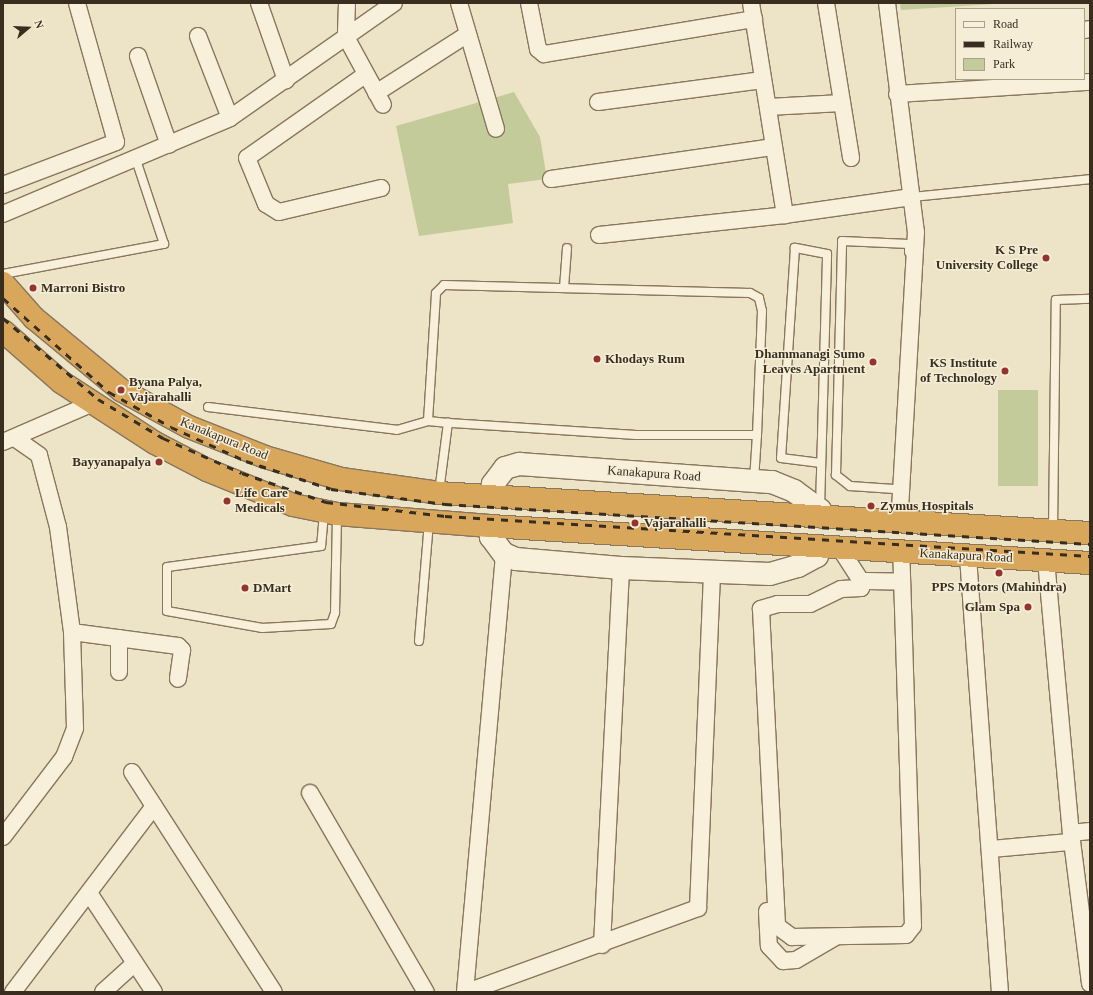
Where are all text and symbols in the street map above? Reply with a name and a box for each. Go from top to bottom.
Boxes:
north arrow [8,8,48,48]
legend [955,8,1085,80]
text: Road [993,17,1018,31]
text: N [32,18,46,30]
text: Railway [993,37,1033,51]
text: Park [993,57,1015,71]
place label: K S Pre University College [936,243,1038,274]
marker: K S Pre University College [1041,253,1051,263]
place label: Marroni Bistro [41,280,125,296]
marker: Marroni Bistro [28,283,38,293]
place label: Dhammanagi Sumo Leaves Apartment [755,347,865,378]
place label: Khodays Rum [605,351,685,367]
marker: Khodays Rum [592,354,602,364]
place label: KS Institute of Technology [920,356,997,387]
marker: Dhammanagi Sumo Leaves Apartment [868,357,878,367]
marker: KS Institute of Technology [1000,366,1010,376]
place label: Byana Palya, Vajarahalli [129,375,202,406]
marker: Byana Palya, Vajarahalli [116,385,126,395]
street label: Kanakapura Road [178,414,270,464]
place label: Bayyanapalya [72,454,151,470]
marker: Bayyanapalya [154,457,164,467]
street label: Kanakapura Road [607,463,701,485]
place label: Life Care Medicals [235,486,288,517]
marker: Life Care Medicals [222,496,232,506]
place label: Zymus Hospitals [880,498,974,514]
marker: Zymus Hospitals [865,500,877,512]
place label: Vajarahalli [644,515,706,531]
marker: Vajarahalli [629,517,641,529]
street label: Kanakapura Road [919,546,1013,566]
marker: PPS Motors (Mahindra) [994,568,1004,578]
place label: PPS Motors (Mahindra) [931,579,1067,595]
place label: DMart [253,580,291,596]
marker: DMart [240,583,250,593]
place label: Glam Spa [965,599,1020,615]
marker: Glam Spa [1023,602,1033,612]

